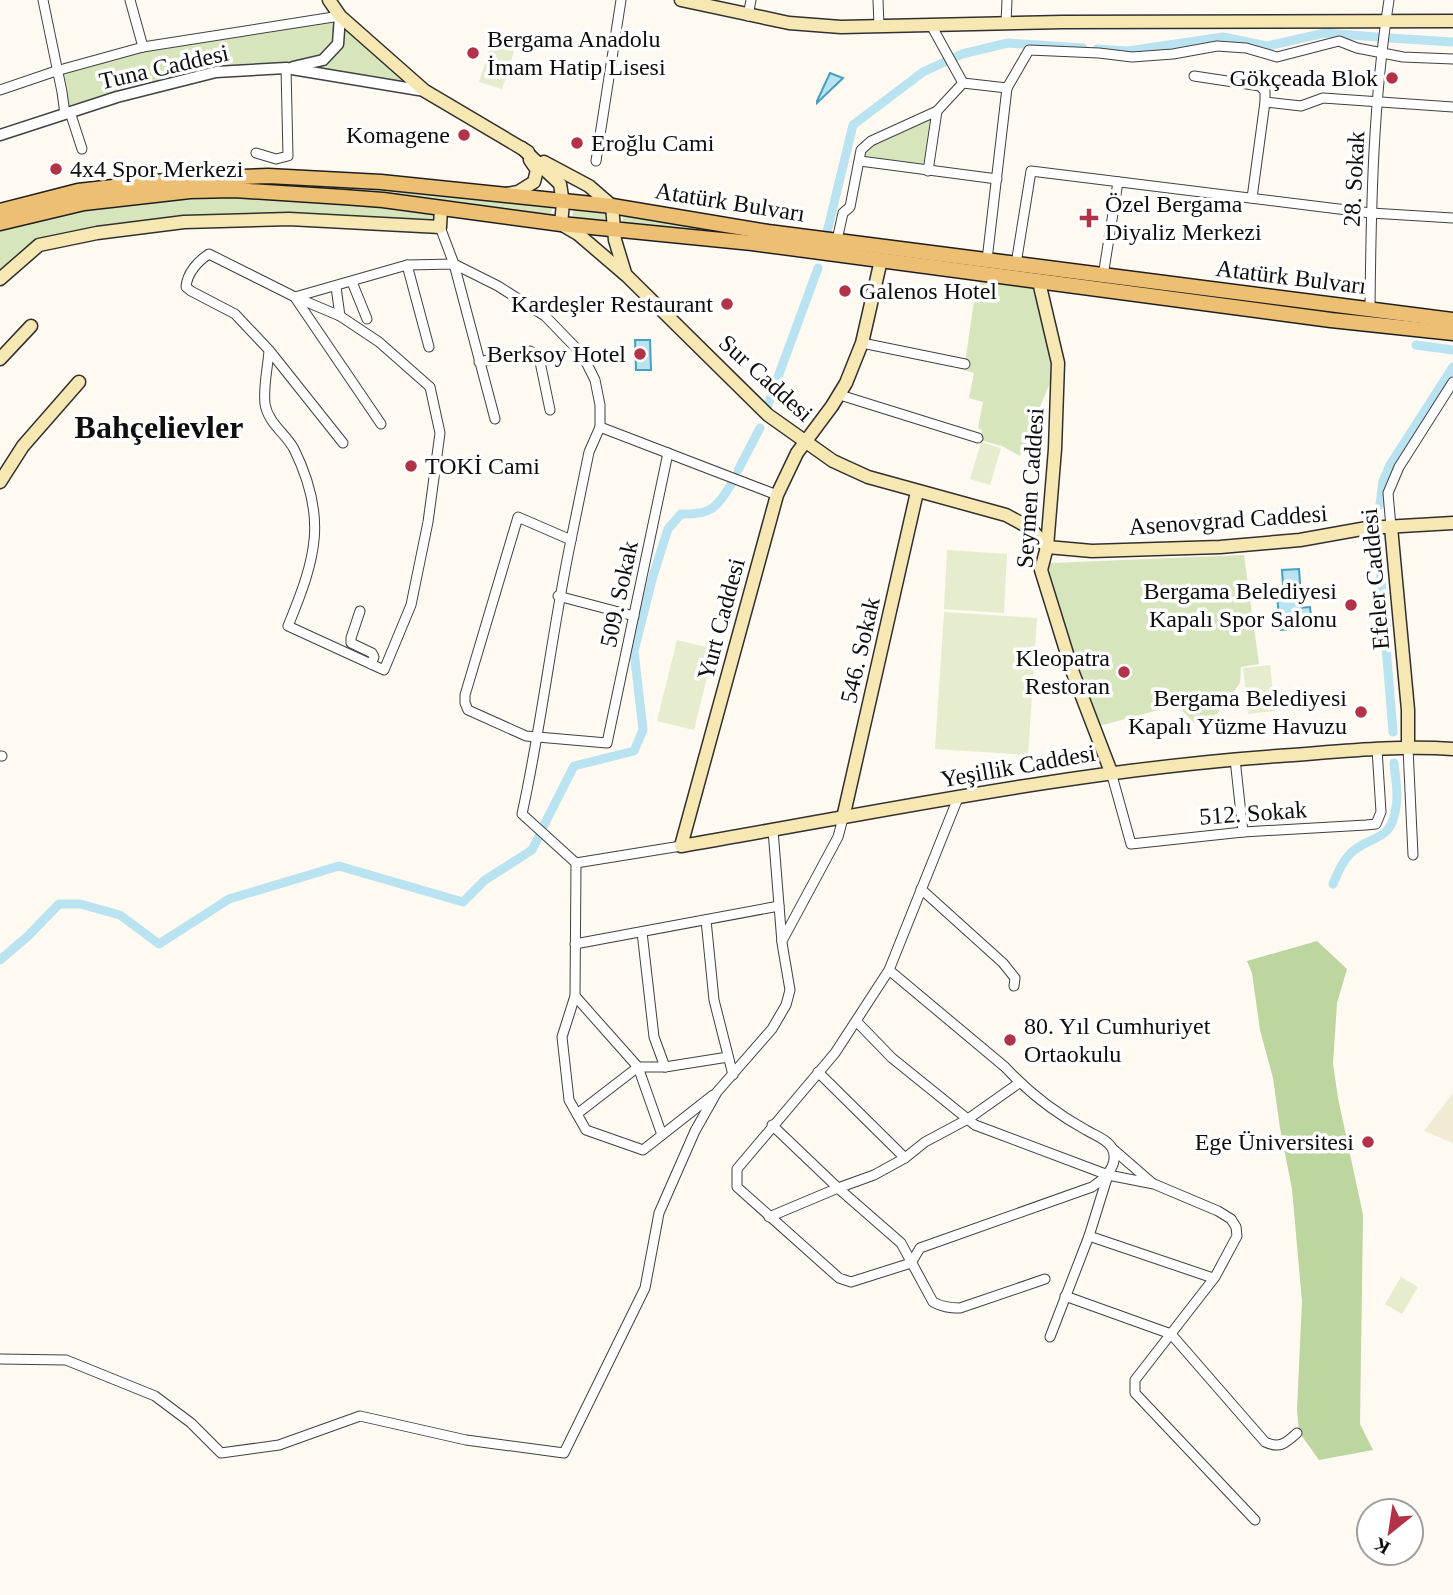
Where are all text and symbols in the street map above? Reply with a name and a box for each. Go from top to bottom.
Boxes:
place label: Bergama Anadolu İmam Hatip Lisesi [487,26,666,80]
street label: Tuna Caddesi [97,39,231,94]
marker: Bergama Anadolu İmam Hatip Lisesi [465,45,481,61]
place label: Gökçeada Blok [1229,65,1378,91]
marker: Gökçeada Blok [1384,70,1400,86]
place label: Komagene [346,122,450,148]
marker: Komagene [456,127,472,143]
place label: Eroğlu Cami [591,130,715,156]
street label: 28. Sokak [1339,130,1369,228]
marker: Eroğlu Cami [569,135,585,151]
place label: 4x4 Spor Merkezi [70,156,244,182]
marker: 4x4 Spor Merkezi [48,161,64,177]
street label: Atatürk Bulvarı [653,177,807,227]
place label: Özel Bergama Diyaliz Merkezi [1105,191,1262,245]
marker: Özel Bergama Diyaliz Merkezi [1079,208,1099,228]
street label: Atatürk Bulvarı [1214,255,1368,299]
place label: Galenos Hotel [859,278,997,304]
marker: Galenos Hotel [837,283,853,299]
place label: Kardeşler Restaurant [511,291,713,317]
marker: Kardeşler Restaurant [719,296,735,312]
street label: Sur Caddesi [714,329,818,427]
place label: Berksoy Hotel [487,341,626,367]
marker: Berksoy Hotel [632,346,648,362]
street label: Seymen Caddesi [1011,407,1049,569]
district label: Bahçelievler [75,409,243,445]
place label: TOKİ Cami [425,453,540,479]
marker: TOKİ Cami [403,458,419,474]
street label: Asenovgrad Caddesi [1128,500,1329,540]
street label: Efeler Caddesi [1356,507,1394,651]
street label: 509. Sokak [595,538,643,650]
street label: Yurt Caddesi [692,555,750,683]
place label: Bergama Belediyesi Kapalı Spor Salonu [1144,578,1337,632]
street label: 546. Sokak [835,594,885,706]
marker: Bergama Belediyesi Kapalı Spor Salonu [1343,597,1359,613]
place label: Kleopatra Restoran [1015,645,1110,699]
marker: Kleopatra Restoran [1116,664,1132,680]
place label: Bergama Belediyesi Kapalı Yüzme Havuzu [1128,685,1347,739]
marker: Bergama Belediyesi Kapalı Yüzme Havuzu [1353,704,1369,720]
street label: Yeşillik Caddesi [938,740,1098,792]
street label: 512. Sokak [1198,796,1308,830]
place label: 80. Yıl Cumhuriyet Ortaokulu [1024,1013,1211,1067]
marker: 80. Yıl Cumhuriyet Ortaokulu [1002,1032,1018,1048]
place label: Ege Üniversitesi [1195,1129,1354,1155]
marker: Ege Üniversitesi [1360,1134,1376,1150]
north arrow [1355,1497,1425,1567]
text: K [1370,1533,1393,1559]

